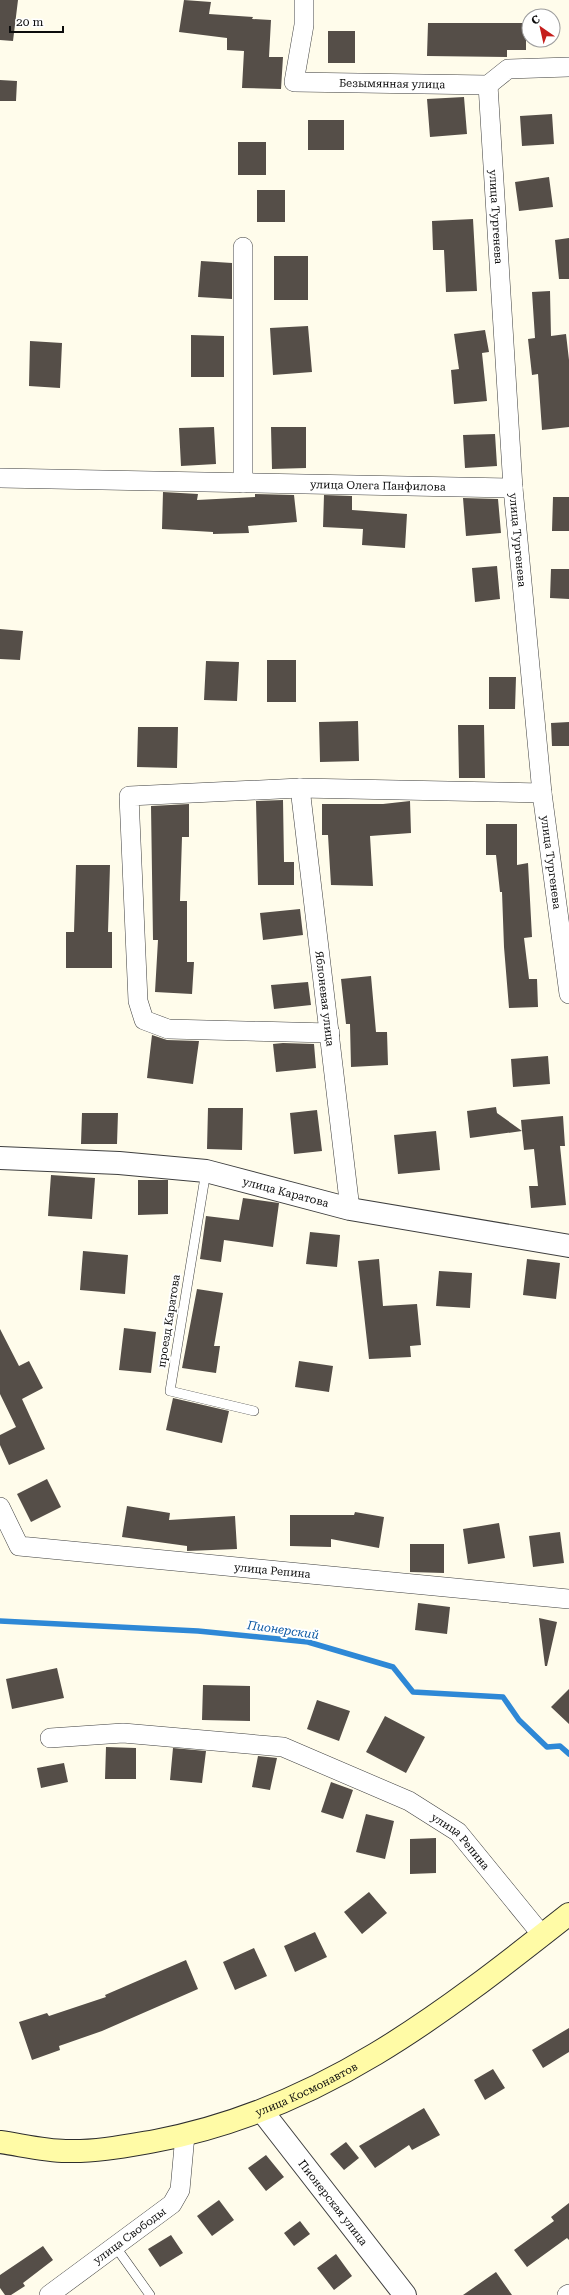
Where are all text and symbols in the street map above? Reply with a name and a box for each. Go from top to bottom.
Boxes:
scale bar [10,8,63,34]
north arrow [521,8,561,48]
text: С [529,12,543,28]
text: 20 m [16,15,43,29]
street label: Безымянная улица [339,76,445,91]
street label: улица Тургенева [487,169,506,264]
street label: улица Олега Панфилова [310,478,446,493]
street label: улица Тургенева [507,492,529,588]
street label: улица Тургенева [539,815,564,910]
street label: Яблоневая улица [313,950,337,1047]
street label: улица Каратова [241,1175,330,1210]
street label: проезд Каратова [155,1273,183,1369]
street label: улица Репина [234,1560,311,1581]
water label: Пионерский [245,1618,320,1642]
street label: улица Репина [429,1810,492,1872]
street label: улица Космонавтов [254,2059,360,2119]
street label: Пионерская улица [296,2157,371,2248]
street label: улица Свободы [91,2204,168,2267]

